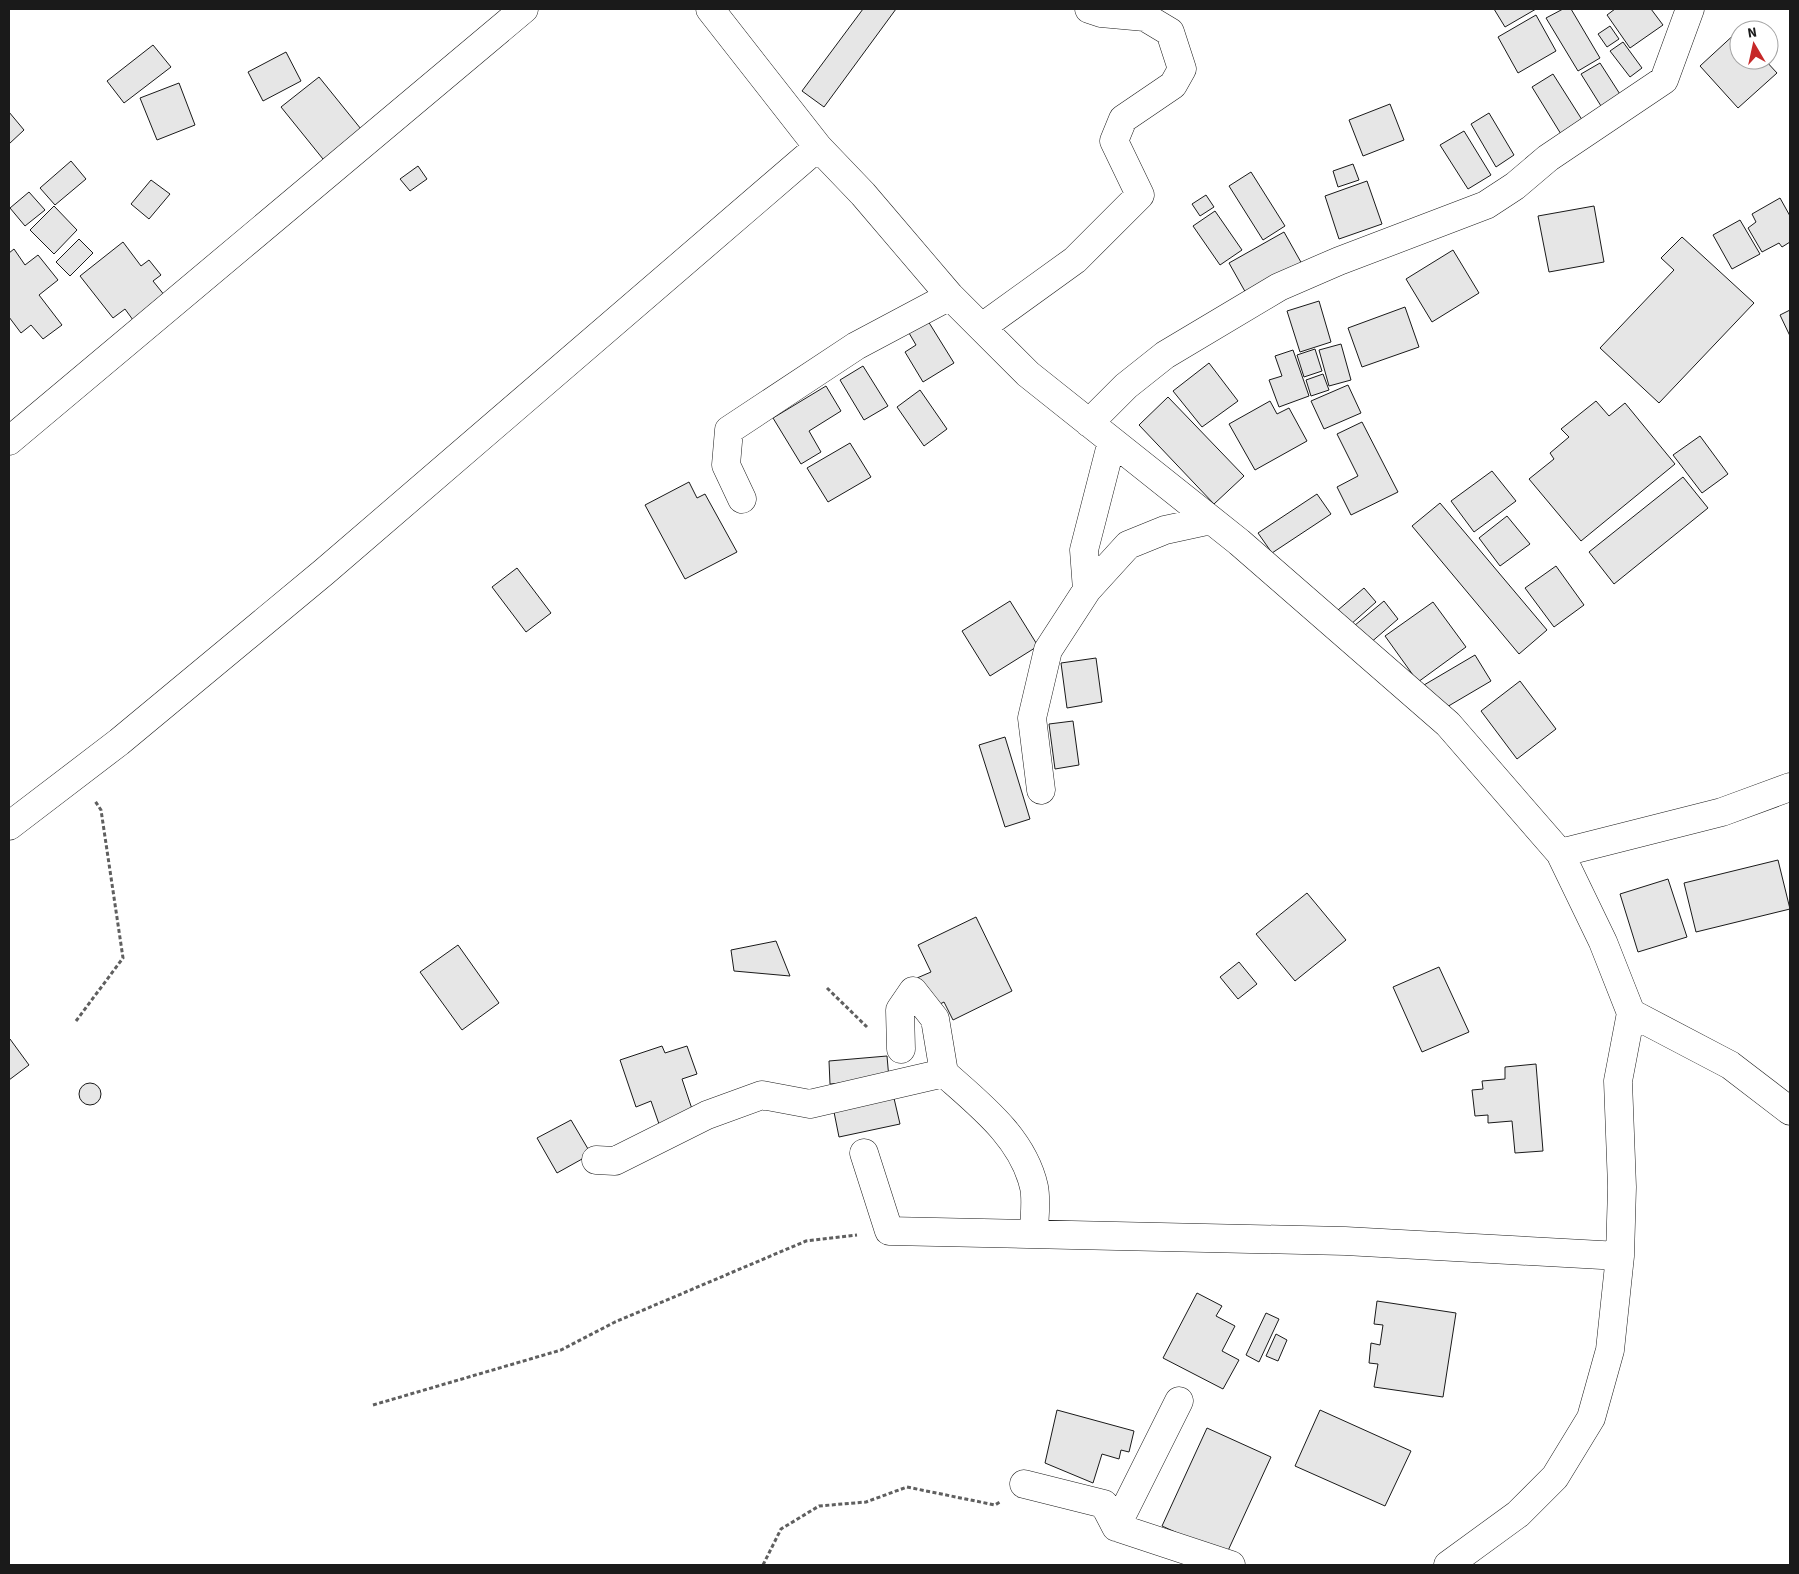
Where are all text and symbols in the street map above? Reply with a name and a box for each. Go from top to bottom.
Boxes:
north arrow [1729,20,1779,70]
text: N [1746,23,1758,44]

